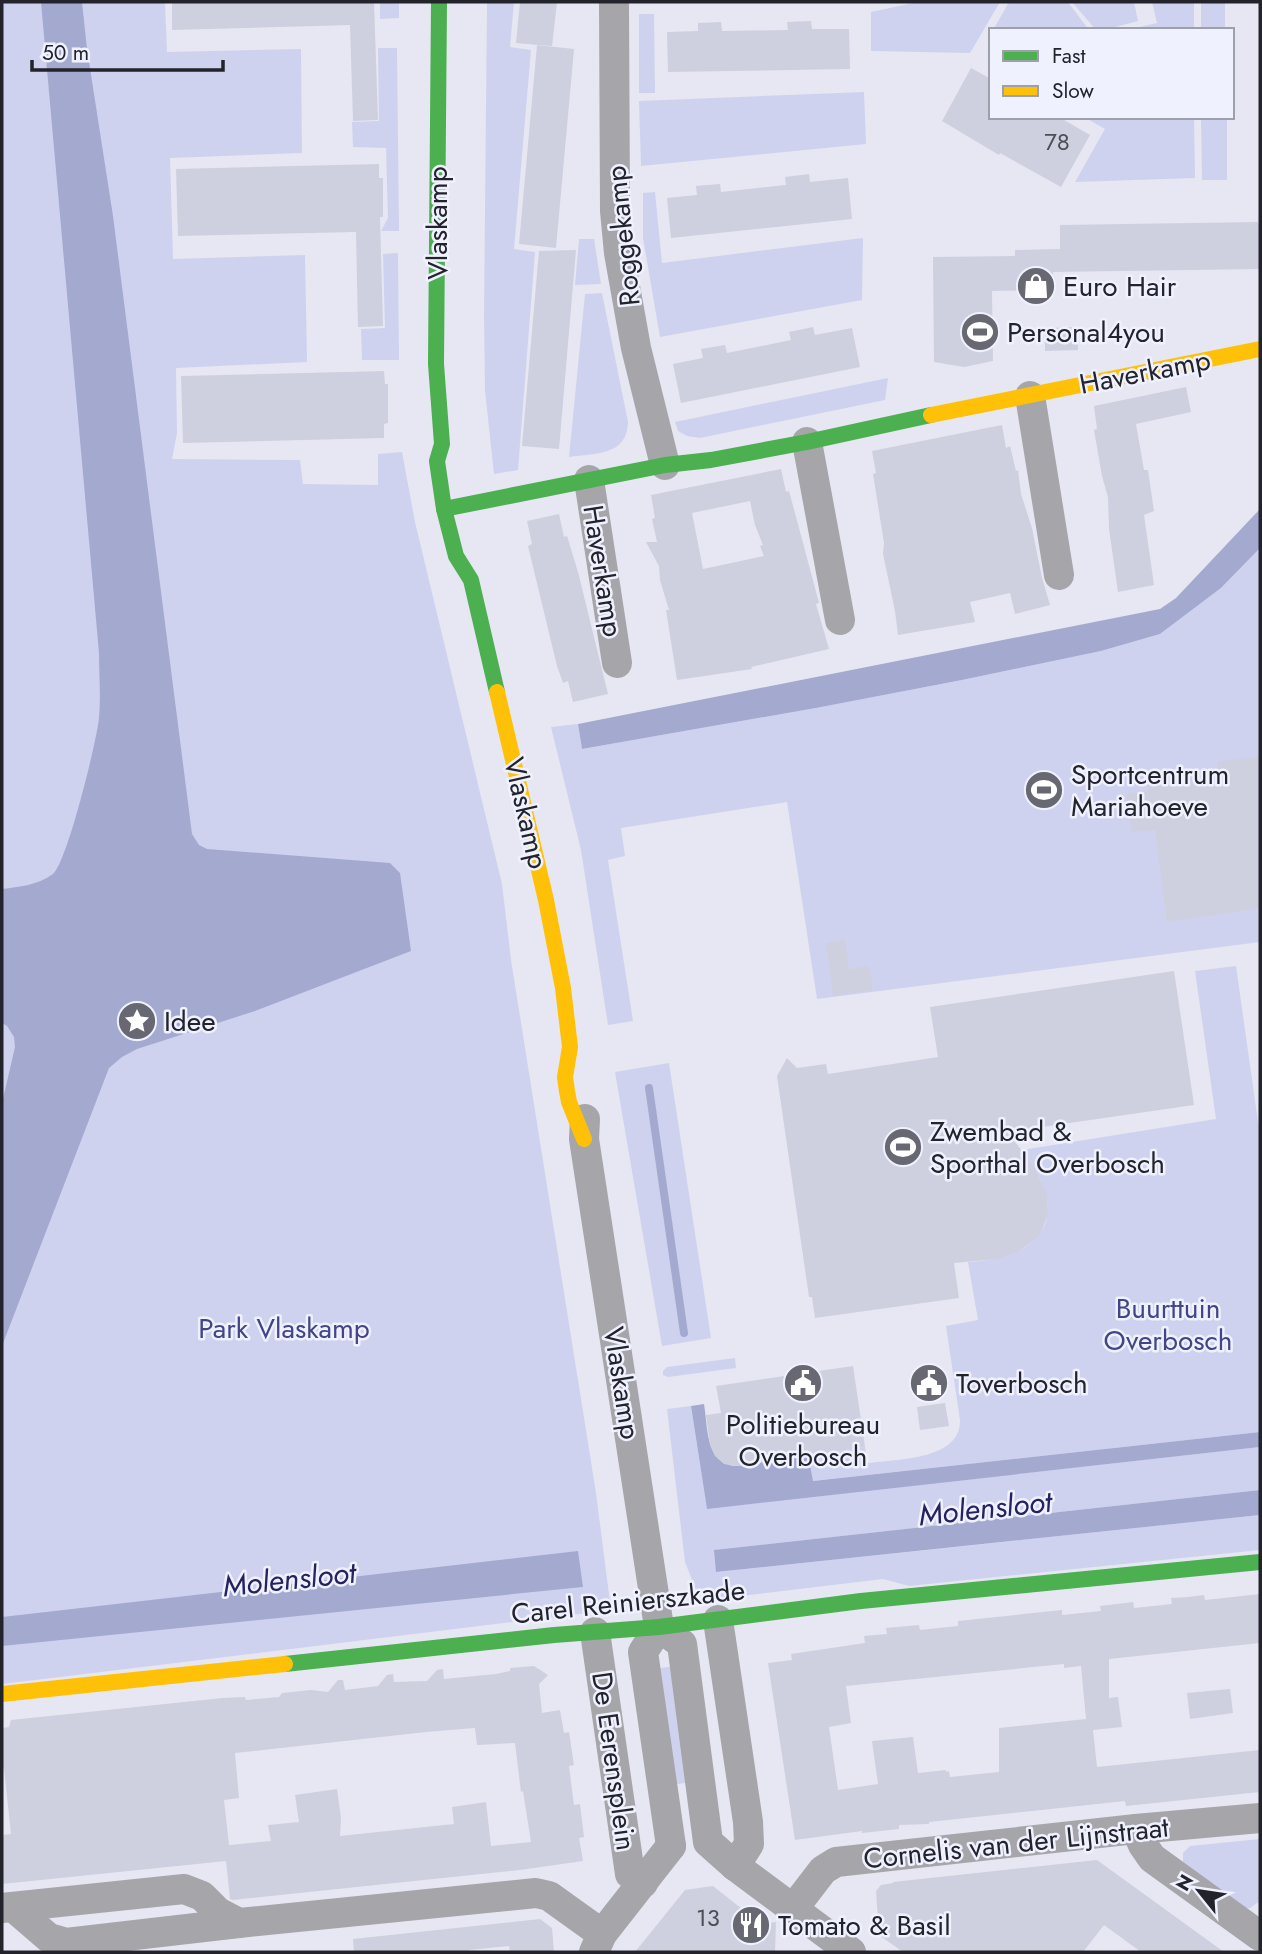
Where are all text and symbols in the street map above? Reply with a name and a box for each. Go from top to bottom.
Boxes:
scale bar [32,28,222,72]
legend [989,28,1234,119]
text: 50 m [42,38,89,68]
text: Fast [1052,41,1085,71]
text: Slow [1052,76,1094,106]
house number: 78 [1044,124,1070,159]
street label: Roggekamp [595,164,651,308]
street label: Vlaskamp [417,166,458,280]
shop icon: Euro Hair [1015,265,1057,307]
place label: Euro Hair [1063,266,1177,307]
sports icon: Personal4you [959,311,1001,353]
place label: Personal4you [1007,312,1165,353]
street label: Haverkamp [1076,339,1214,405]
street label: Haverkamp [572,502,634,640]
street label: Vlaskamp [493,753,559,873]
place label: Sportcentrum Mariahoeve [1071,754,1229,827]
sports icon: Sportcentrum Mariahoeve [1023,769,1065,811]
place icon: Idee [116,1000,158,1042]
place label: Idee [164,1001,216,1042]
place label: Zwembad & Sporthal Overbosch [930,1111,1165,1184]
sports icon: Zwembad & Sporthal Overbosch [882,1126,924,1168]
park label: Buurttuin Overbosch [1103,1288,1233,1361]
park label: Park Vlaskamp [198,1308,370,1349]
street label: Vlaskamp [593,1324,651,1442]
public building icon: Politiebureau Overbosch [782,1362,824,1404]
public building icon: Toverbosch [908,1362,950,1404]
place label: Toverbosch [956,1363,1088,1404]
place label: Politiebureau Overbosch [726,1404,880,1477]
water label: Molensloot [916,1479,1056,1536]
water label: Molensloot [220,1550,360,1607]
street label: Carel Reinierszkade [509,1569,747,1635]
street label: De Eerensplein [581,1669,647,1853]
street label: Cornelis van der Lijnstraat [861,1807,1171,1879]
north arrow [1164,1856,1234,1926]
text: N [1169,1869,1200,1896]
house number: 13 [696,1900,720,1935]
restaurant icon: Tomato & Basil [730,1904,772,1946]
place label: Tomato & Basil [778,1905,951,1946]

